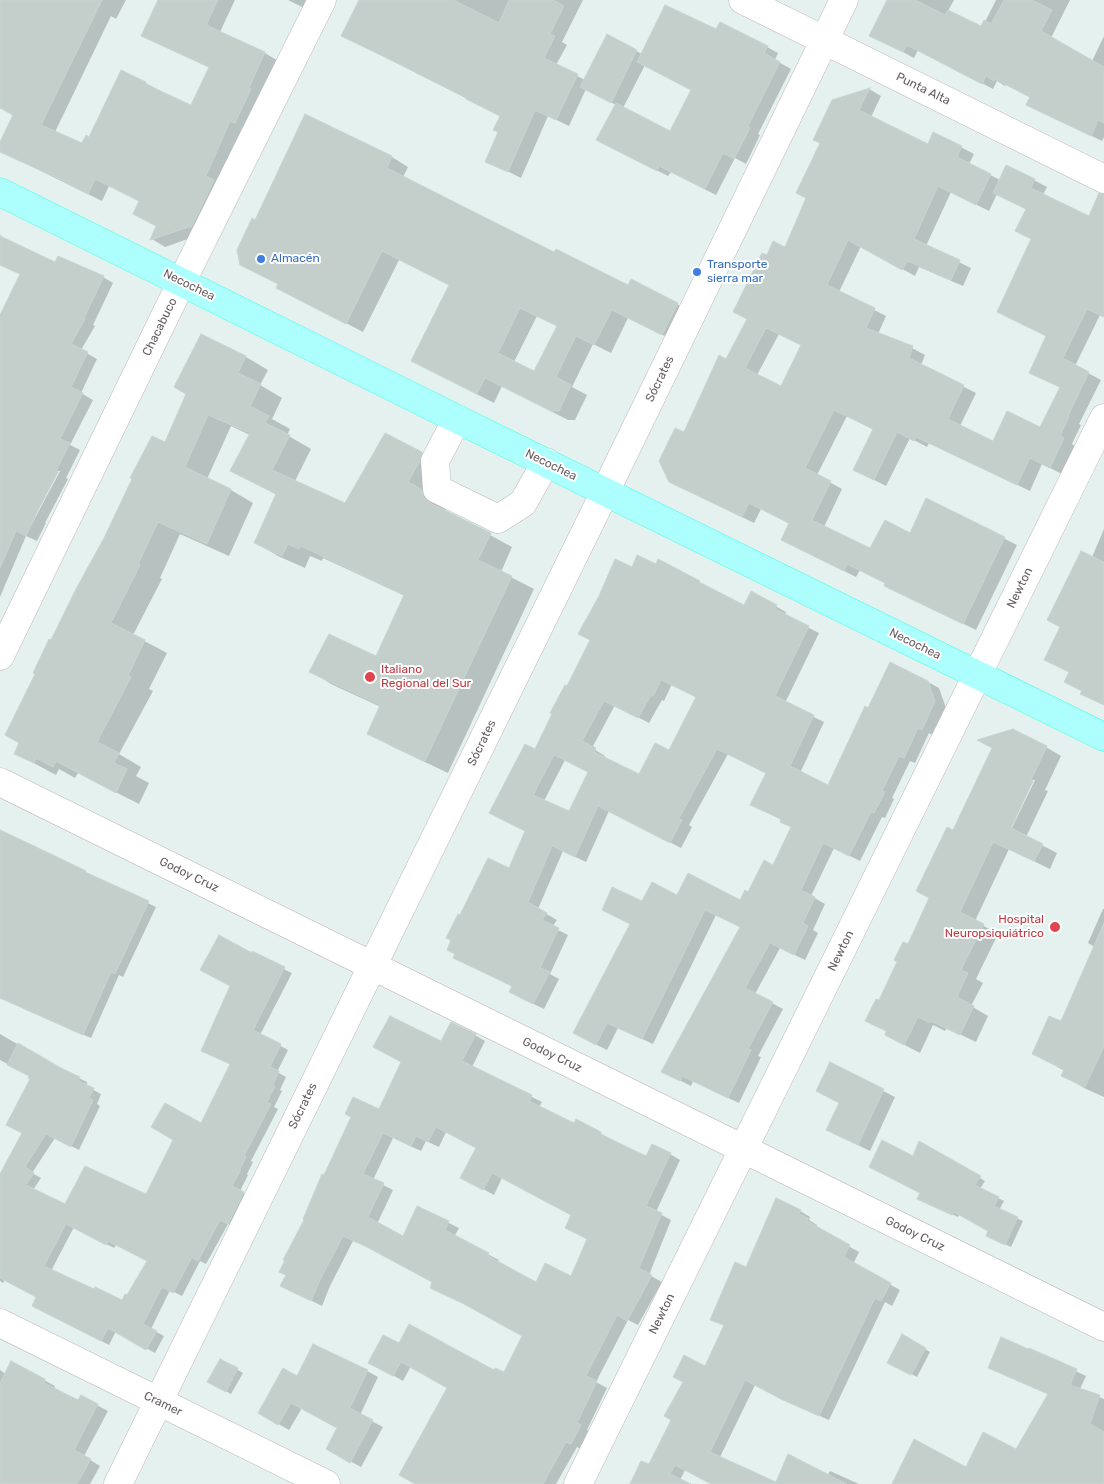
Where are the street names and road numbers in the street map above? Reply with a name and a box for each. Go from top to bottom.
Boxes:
street label: Punta Alta [893,70,953,108]
street label: Necochea [161,266,217,304]
street label: Chacabuco [140,296,180,358]
street label: Sócrates [643,354,677,404]
street label: Necochea [523,446,579,484]
street label: Newton [1004,565,1036,611]
street label: Necochea [887,625,943,663]
street label: Sócrates [465,718,499,768]
street label: Godoy Cruz [157,854,221,896]
street label: Newton [825,928,857,974]
street label: Godoy Cruz [520,1034,584,1076]
street label: Sócrates [286,1081,320,1131]
street label: Godoy Cruz [883,1213,947,1255]
street label: Newton [646,1291,678,1337]
street label: Cramer [141,1389,185,1419]

